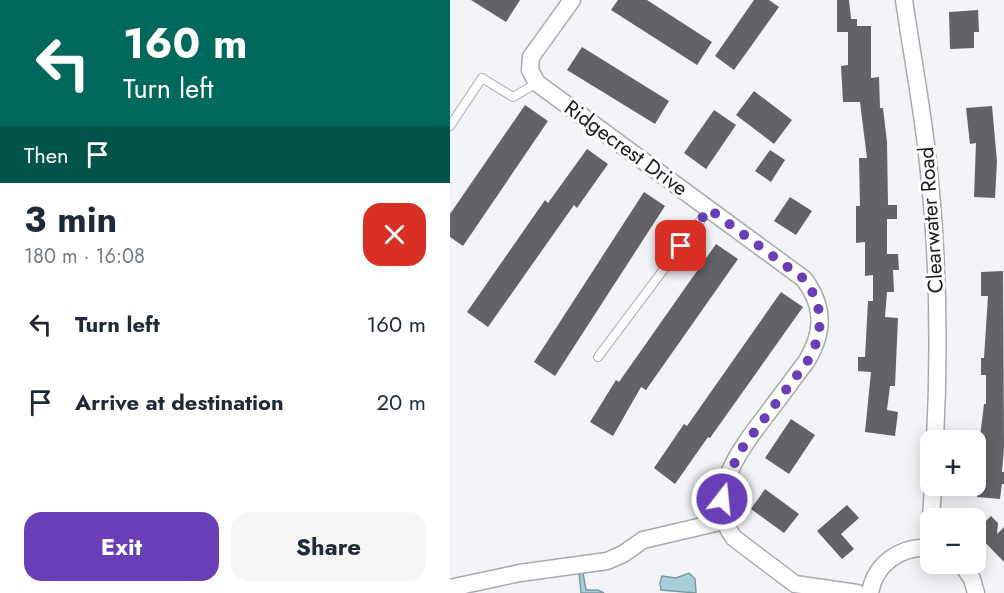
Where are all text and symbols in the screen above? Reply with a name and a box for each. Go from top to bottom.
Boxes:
text: 160 m [123,13,247,74]
icon: left [24,24,102,102]
text: Turn left [123,69,213,108]
street label: Ridgecrest Drive [558,93,694,203]
icon: arrive [81,138,114,171]
text: Then [24,139,69,171]
street label: Clearwater Road [911,146,951,294]
text: 3 min [24,193,117,245]
button: close [363,203,426,266]
pin [655,220,706,271]
icon: arrive [664,229,697,262]
text: 180 m · 16:08 [24,242,145,271]
icon: left [24,308,57,341]
text: Turn left [75,308,160,340]
text: 160 m [366,308,426,340]
icon: arrive [24,386,57,419]
text: Arrive at destination [75,386,284,418]
text: 20 m [377,386,426,418]
map controls [920,430,986,574]
button: + [920,430,986,496]
position arrow [690,467,754,531]
button: − [920,508,986,574]
button: Exit [24,512,219,581]
button: Share [231,512,426,581]

